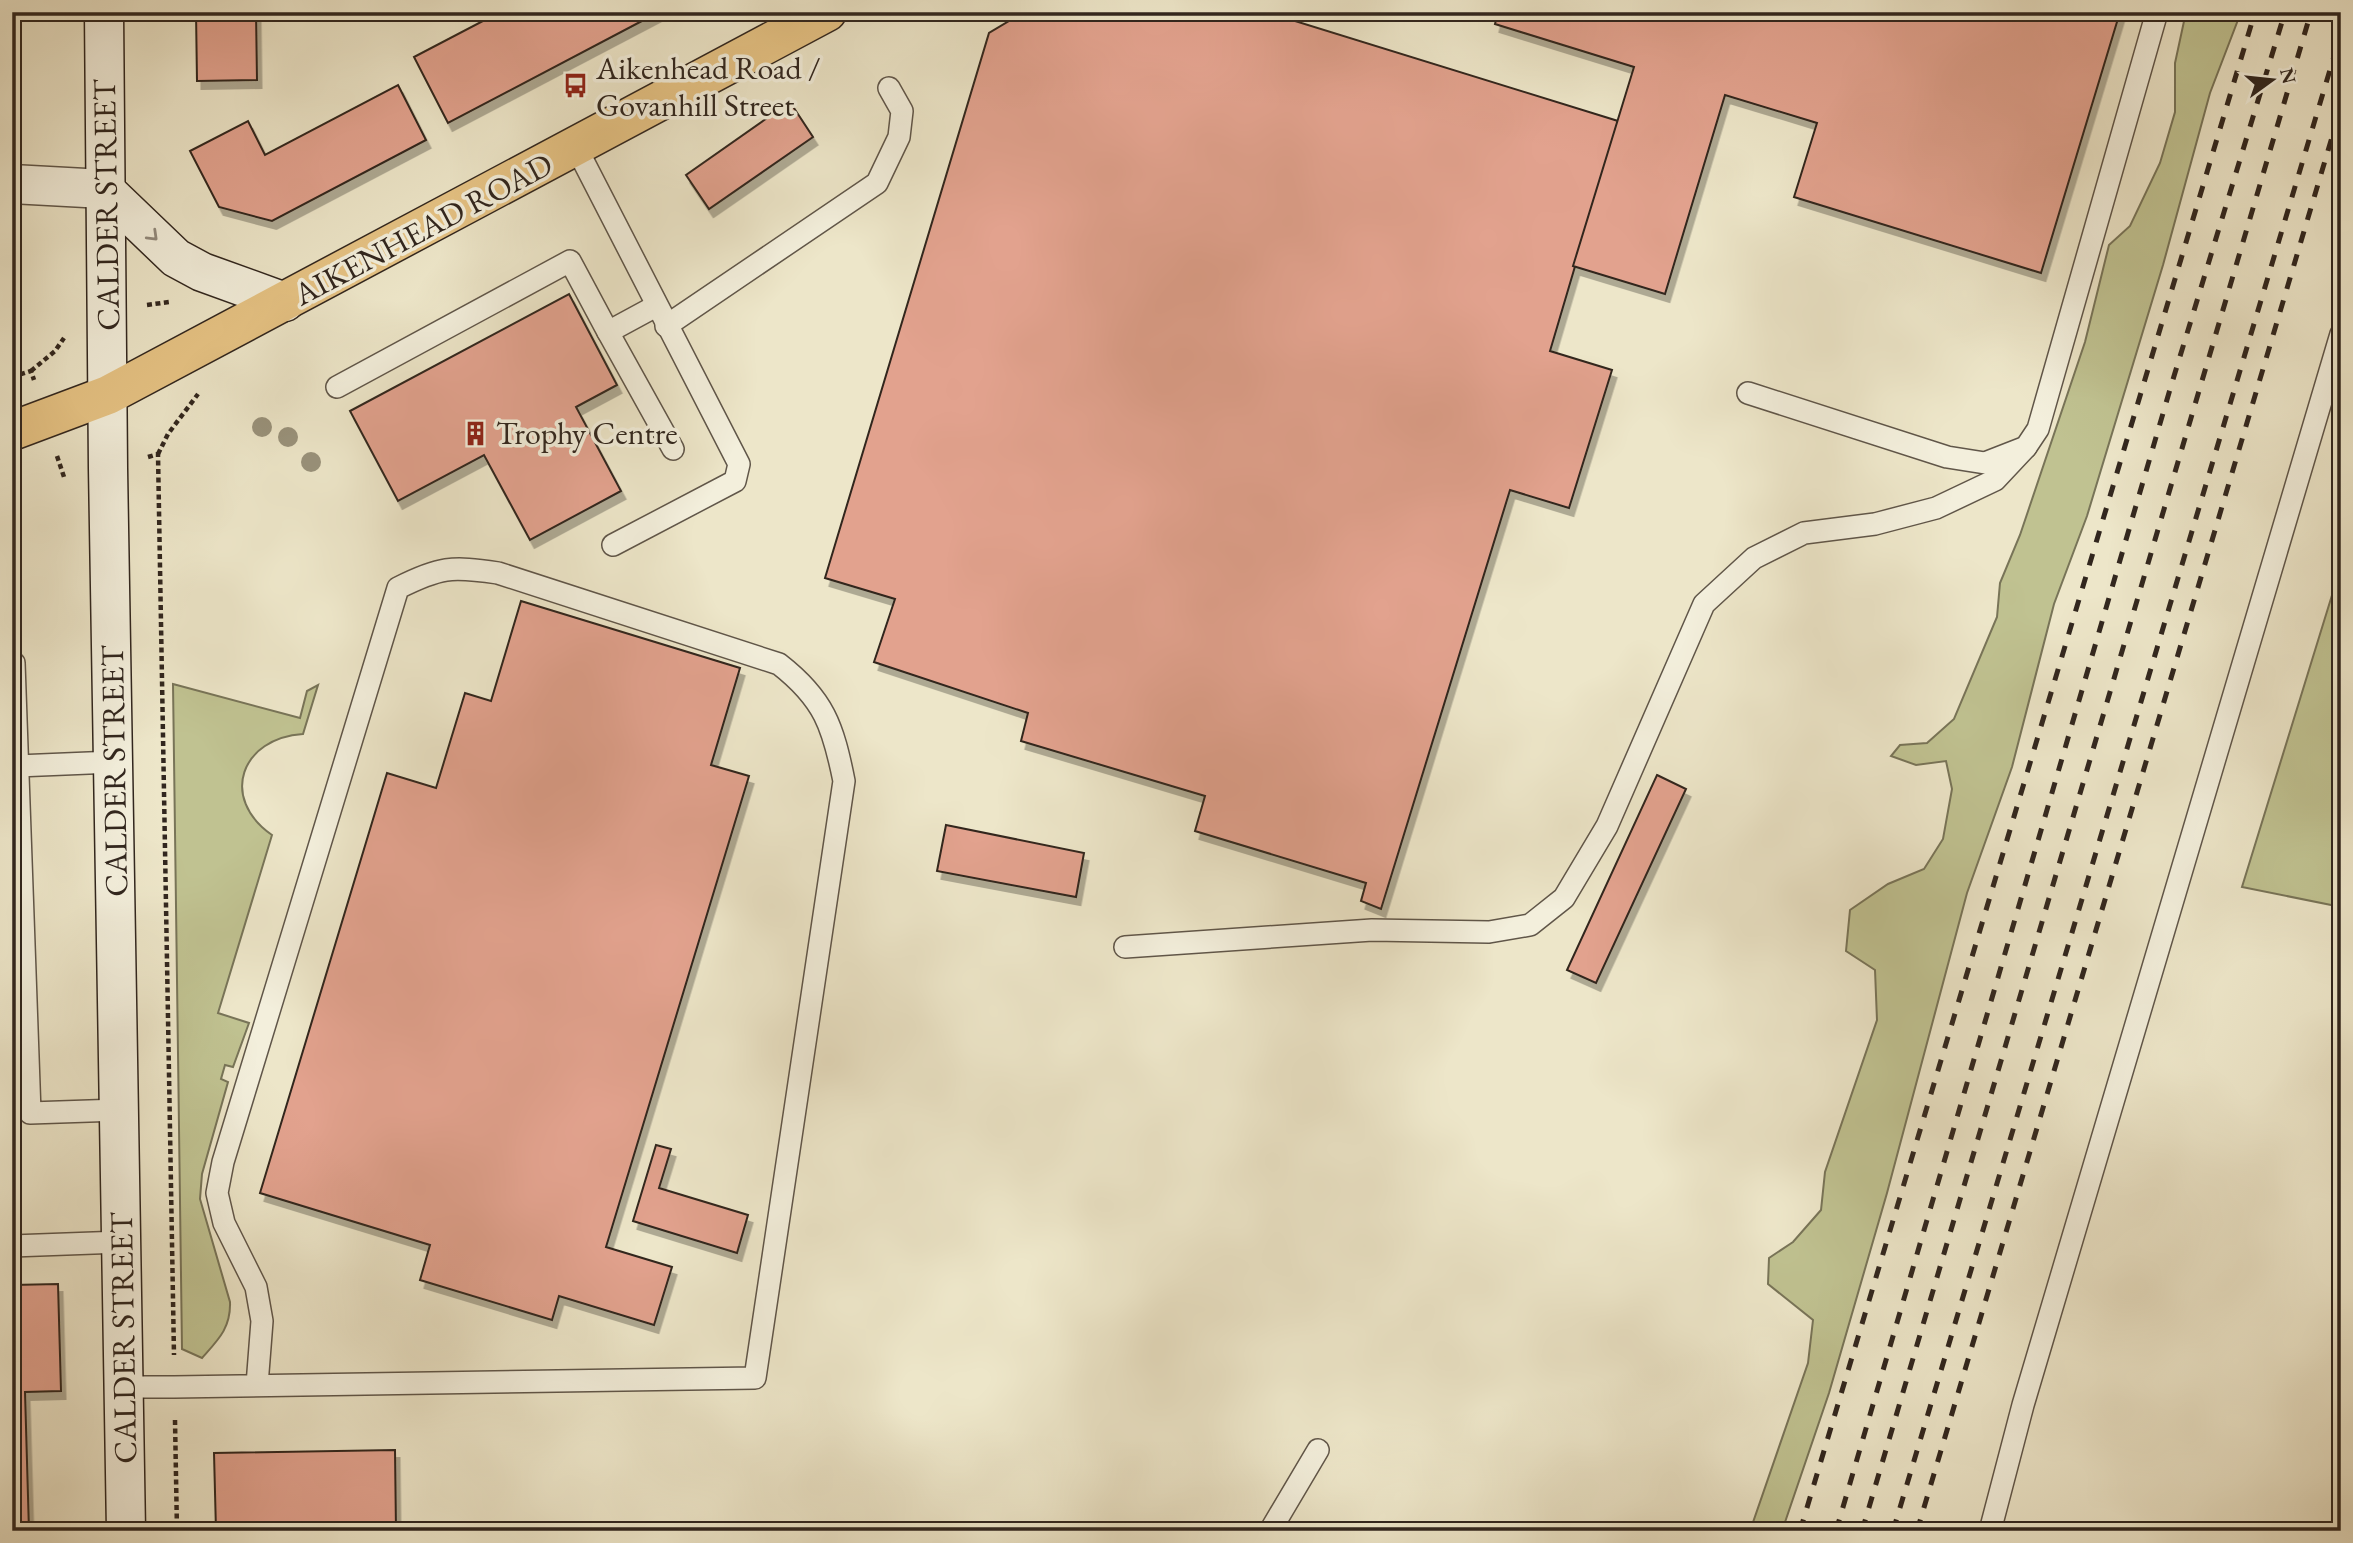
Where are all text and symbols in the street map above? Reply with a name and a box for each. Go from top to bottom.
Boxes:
north arrow [2238,46,2308,116]
place label: Aikenhead Road / Govanhill Street [595,47,821,126]
text: N [2274,65,2302,87]
bus stop icon: Aikenhead Road / Govanhill Street [562,72,590,100]
street label: CALDER STREET [83,78,129,331]
street label: AIKENHEAD ROAD [285,143,560,315]
one-way arrow [145,227,158,240]
place label: Trophy Centre [496,412,678,454]
building icon: Trophy Centre [462,419,490,447]
street label: CALDER STREET [91,644,137,897]
street label: CALDER STREET [100,1211,146,1464]

